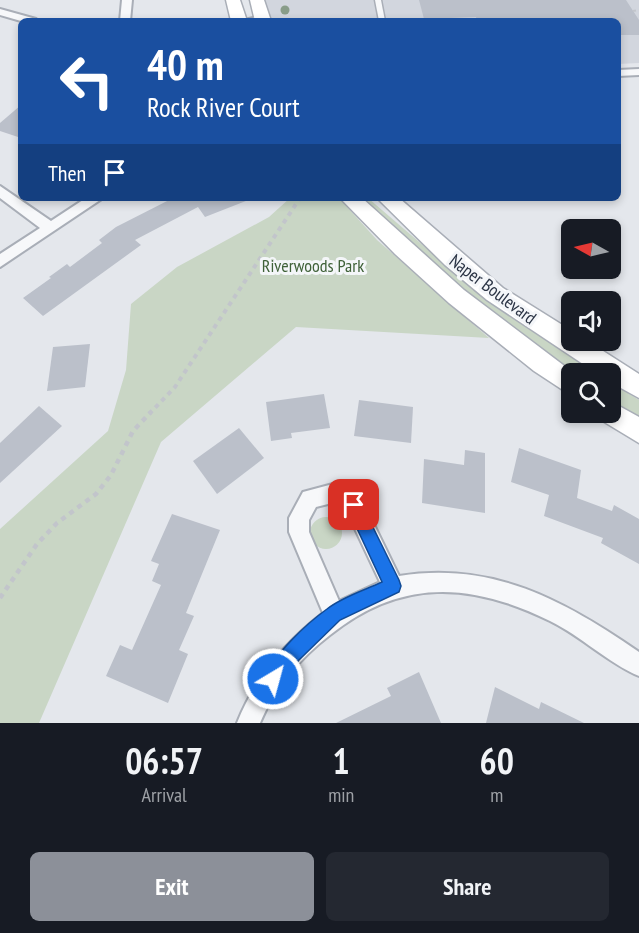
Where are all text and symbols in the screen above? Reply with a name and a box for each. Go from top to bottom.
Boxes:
text: 40 m [147,37,224,92]
icon: left [48,42,126,120]
text: Rock River Court [147,90,300,124]
icon: arrive [98,156,131,189]
text: Then [48,159,86,187]
north arrow [561,219,621,279]
map controls [561,219,621,423]
street label: Naper Boulevard [445,249,541,329]
park label: Riverwoods Park [262,254,364,277]
button: sound [561,291,621,351]
button: search [561,363,621,423]
pin [328,479,379,530]
icon: arrive [337,488,370,521]
position arrow [241,647,305,711]
text: 06:57 [125,737,203,784]
text: 1 [333,737,350,784]
text: 60 [479,737,514,784]
text: Arrival [141,782,187,808]
text: min [328,782,354,808]
text: m [490,782,503,808]
button: Exit [30,852,314,921]
button: Share [326,852,609,921]

